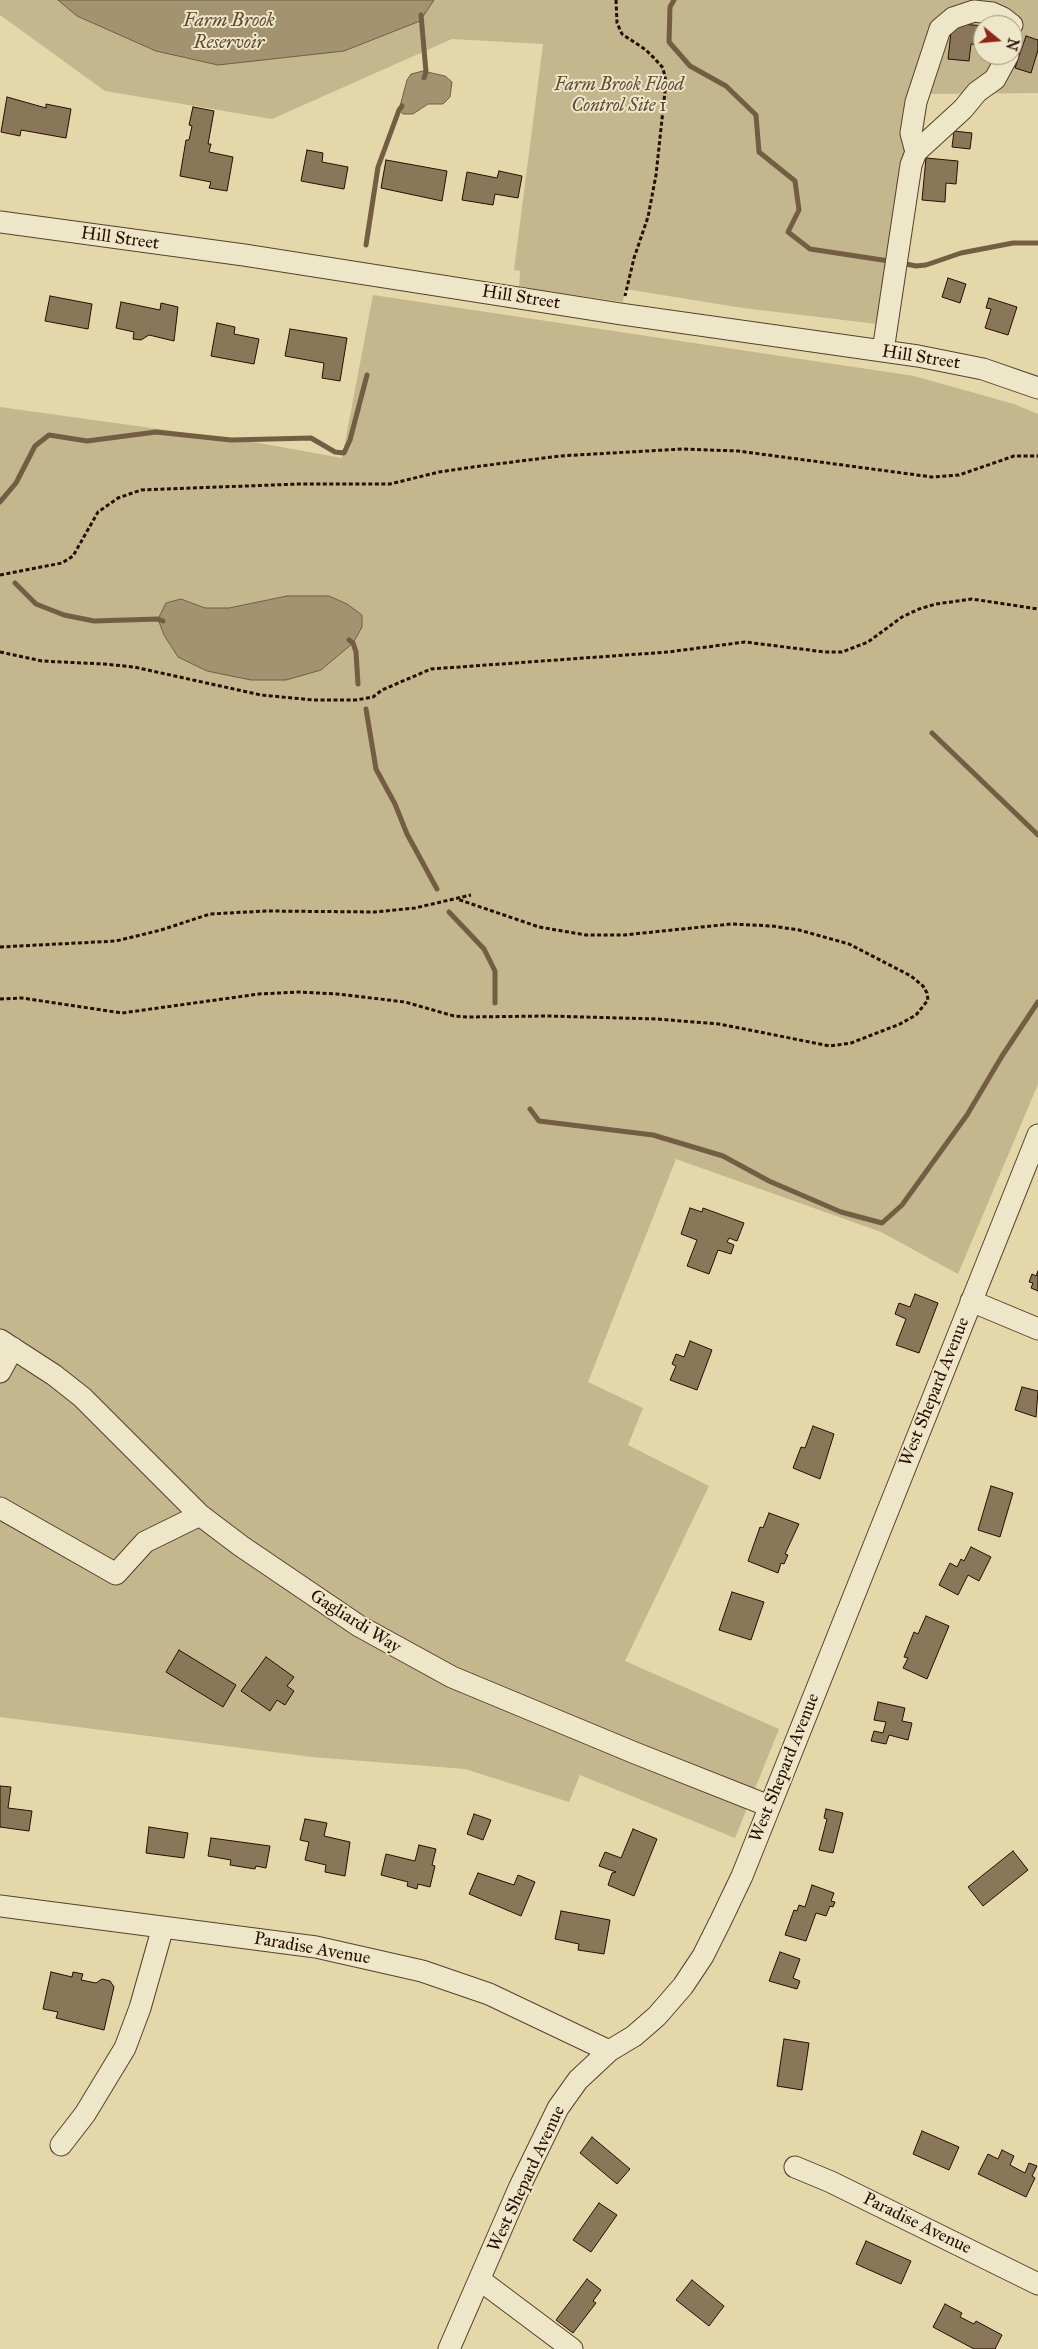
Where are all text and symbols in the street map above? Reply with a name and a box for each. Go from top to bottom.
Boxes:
water label: Farm Brook Reservoir [183,10,275,54]
north arrow [973,15,1023,65]
text: N [1002,36,1022,52]
park label: Farm Brook Flood Control Site 1 [554,75,684,118]
street label: Hill Street [79,223,161,255]
street label: Hill Street [480,281,562,315]
street label: Hill Street [880,341,962,375]
street label: West Shepard Avenue [895,1314,975,1470]
street label: Gagliardi Way [306,1586,404,1658]
street label: West Shepard Avenue [745,1690,825,1846]
street label: Paradise Avenue [252,1928,372,1970]
street label: West Shepard Avenue [484,2103,570,2255]
street label: Paradise Avenue [859,2188,975,2260]

